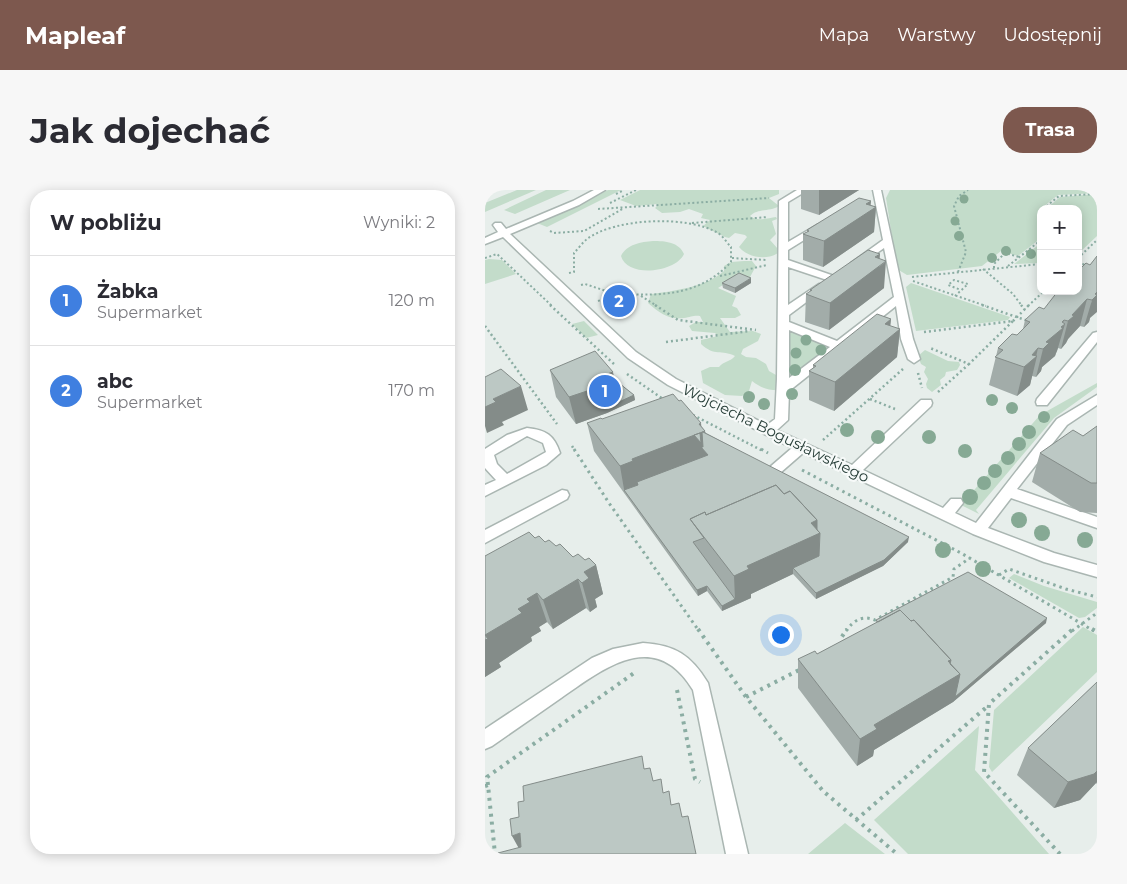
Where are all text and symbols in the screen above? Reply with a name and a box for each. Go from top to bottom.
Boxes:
text: Mapleaf [25,21,125,50]
text: Mapa [819,24,869,46]
text: Warstwy [897,24,975,46]
text: Udostępnij [1003,24,1102,46]
button: Trasa [1003,107,1097,153]
text: Jak dojechać [30,109,270,152]
map controls [1037,205,1082,295]
button: + [1037,205,1082,250]
text: W pobliżu [50,210,162,235]
text: Wyniki: 2 [363,213,435,232]
button: − [1037,250,1082,295]
text: Żabka [97,280,159,303]
pin: 2 [603,282,635,320]
text: 1 [63,291,69,310]
text: 120 m [388,291,435,310]
text: Supermarket [97,303,203,322]
text: abc [97,370,133,393]
pin: 1 [589,372,621,410]
street label: Wojciecha Bogusławskiego [680,379,872,487]
text: 2 [61,381,71,400]
text: 170 m [388,381,435,400]
text: Supermarket [97,393,203,412]
your location [768,622,794,648]

